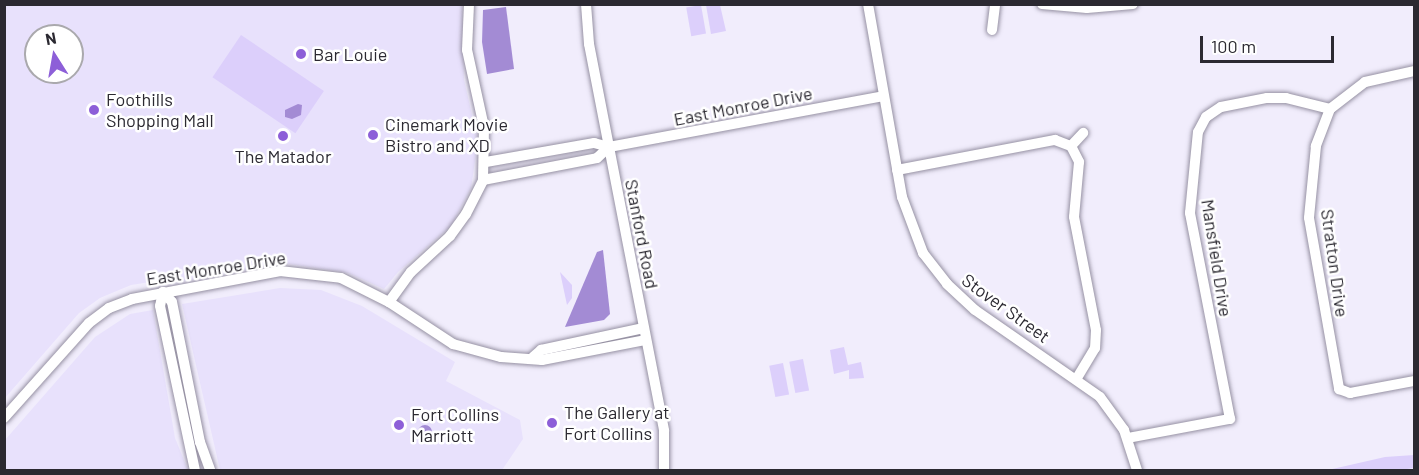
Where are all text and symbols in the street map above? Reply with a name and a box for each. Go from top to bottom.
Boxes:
north arrow [24,24,84,84]
scale bar [1203,24,1336,62]
text: N [44,27,58,48]
text: 100 m [1211,35,1256,57]
place label: Bar Louie [313,43,387,65]
marker: Bar Louie [294,47,308,61]
street label: East Monroe Drive [672,82,814,130]
place label: Foothills Shopping Mall [106,89,214,132]
marker: Foothills Shopping Mall [87,103,101,117]
place label: Cinemark Movie Bistro and XD [385,114,508,156]
marker: Cinemark Movie Bistro and XD [366,128,380,142]
marker: The Matador [276,129,290,143]
place label: The Matador [235,145,331,167]
street label: Stanford Road [621,177,663,291]
street label: Mansfield Drive [1197,198,1237,318]
street label: Stratton Drive [1317,208,1353,318]
street label: East Monroe Drive [145,246,287,290]
street label: Stover Street [958,269,1054,347]
place label: The Gallery at Fort Collins [564,402,670,444]
place label: Fort Collins Marriott [411,404,499,446]
marker: The Gallery at Fort Collins [545,416,559,430]
marker: Fort Collins Marriott [392,418,406,432]

